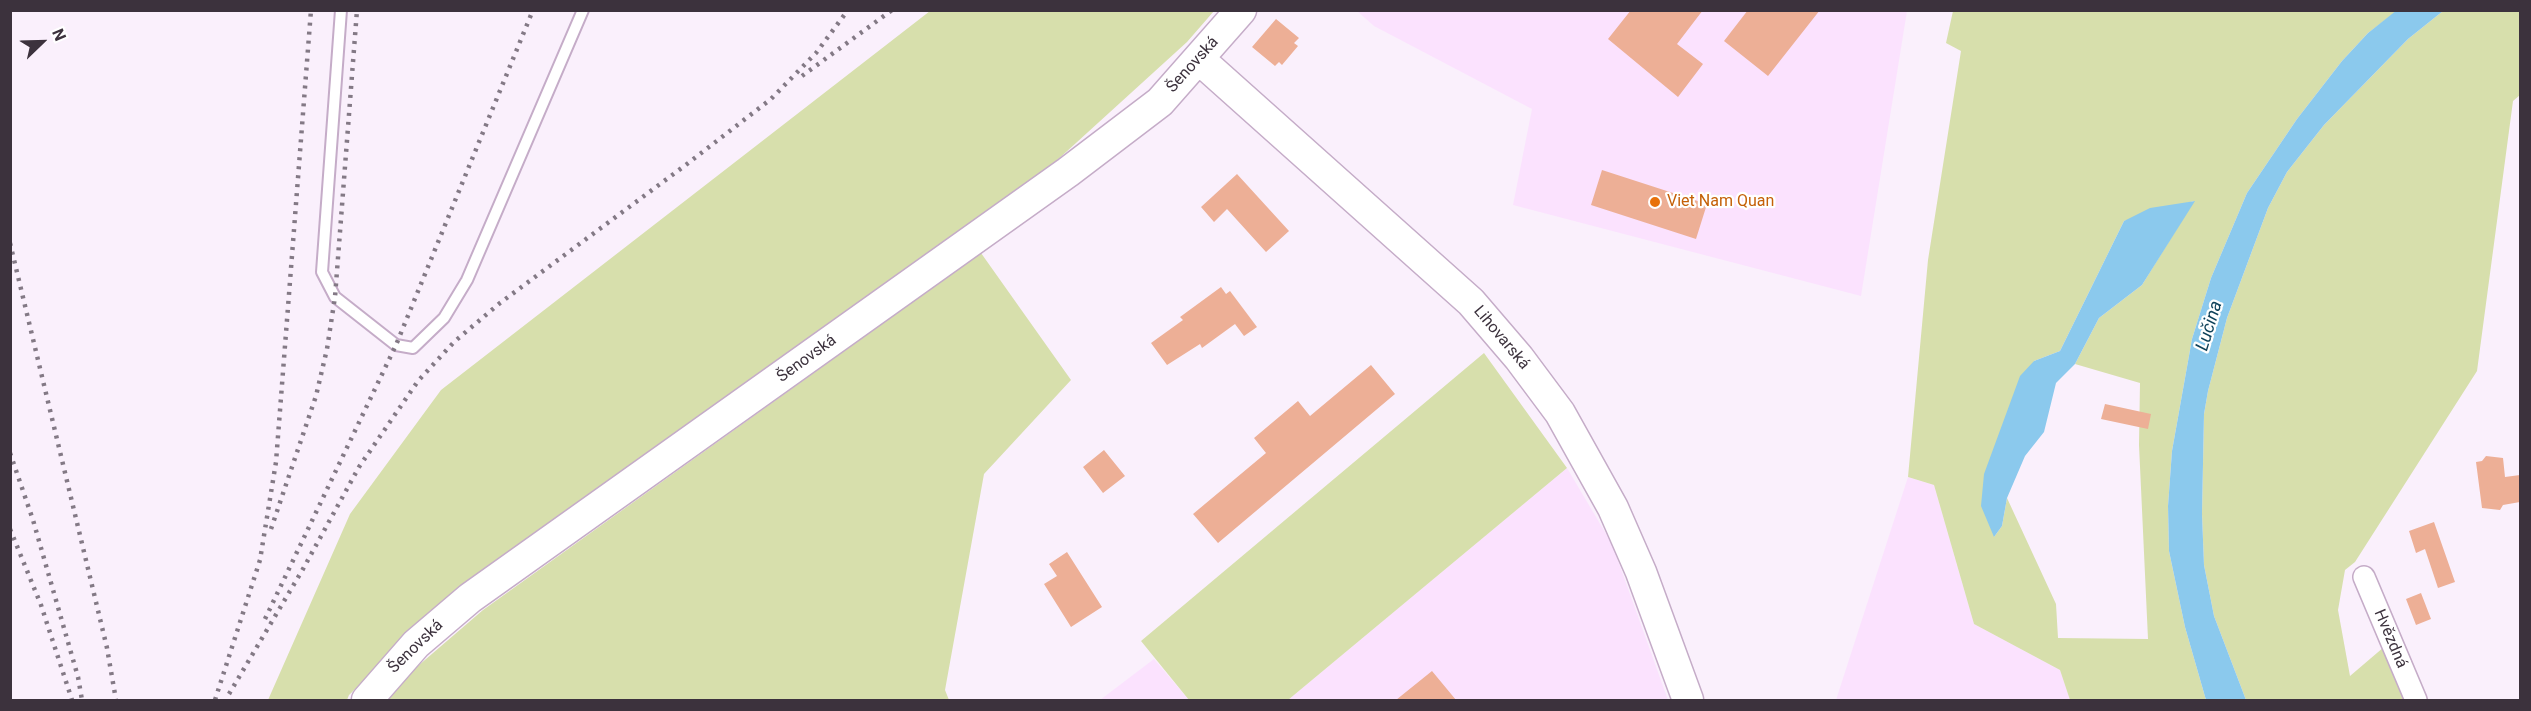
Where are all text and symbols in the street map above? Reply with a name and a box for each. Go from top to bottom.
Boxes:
north arrow [12,12,72,72]
text: N [48,26,70,44]
street label: Šenovská [1163,33,1223,97]
place label: Viet Nam Quan [1667,192,1774,212]
marker: Viet Nam Quan [1648,195,1662,209]
water label: Lučina [2192,298,2228,354]
street label: Lihovarská [1469,302,1533,374]
street label: Šenovská [774,331,840,387]
street label: Hvězdná [2369,607,2411,671]
street label: Šenovská [385,616,447,678]

